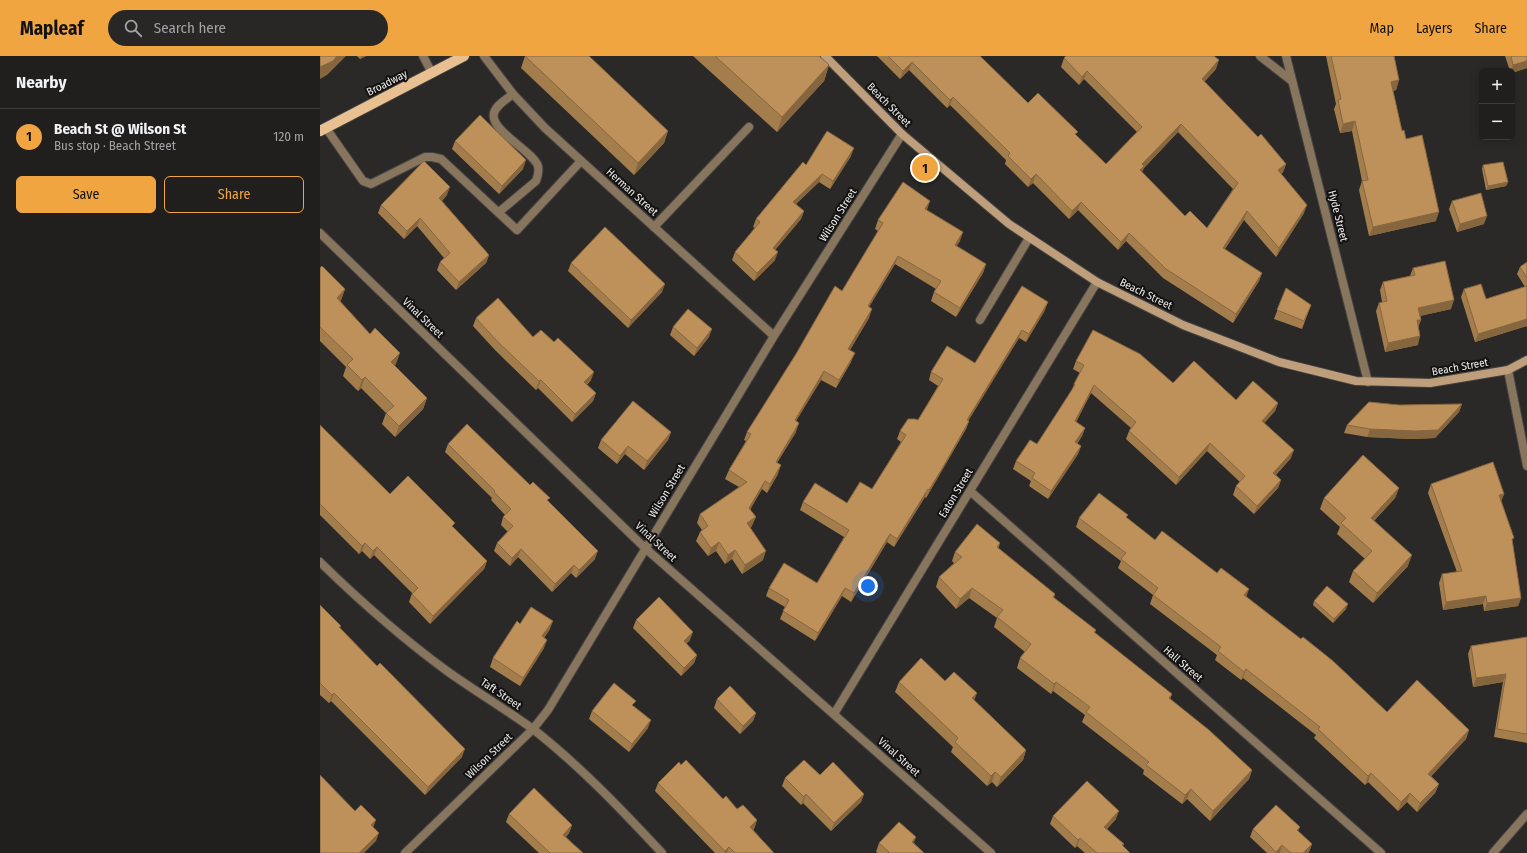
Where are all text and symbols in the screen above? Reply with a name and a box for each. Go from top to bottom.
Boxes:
search box [108,10,388,46]
text: Mapleaf [20,17,84,40]
icon: search [122,17,144,39]
text: Search here [154,19,226,37]
text: Map [1370,20,1394,37]
text: Layers [1416,20,1452,37]
text: Share [1474,20,1507,37]
street label: Broadway [365,67,410,99]
map controls [1479,68,1515,140]
button: + [1479,68,1515,104]
text: Nearby [16,72,67,93]
street label: Beach Street [864,80,914,130]
button: − [1479,104,1515,140]
text: Beach St @ Wilson St [54,120,186,138]
text: 1 [26,129,32,144]
text: 120 m [273,129,304,144]
text: Bus stop · Beach Street [54,138,176,153]
pin: 1 [912,153,938,183]
street label: Herman Street [603,165,661,219]
button: Save [16,176,156,213]
button: Share [164,176,304,213]
street label: Wilson Street [817,186,860,244]
street label: Hyde Street [1325,189,1351,243]
street label: Beach Street [1118,276,1175,312]
street label: Vinal Street [400,295,446,341]
street label: Beach Street [1431,356,1490,378]
street label: Wilson Street [646,462,688,520]
street label: Eaton Street [936,466,976,520]
street label: Vinal Street [633,520,680,565]
your location [858,576,878,596]
street label: Hall Street [1161,644,1205,685]
street label: Taft Street [478,676,524,713]
street label: Wilson Street [463,730,515,781]
street label: Vinal Street [875,735,923,779]

